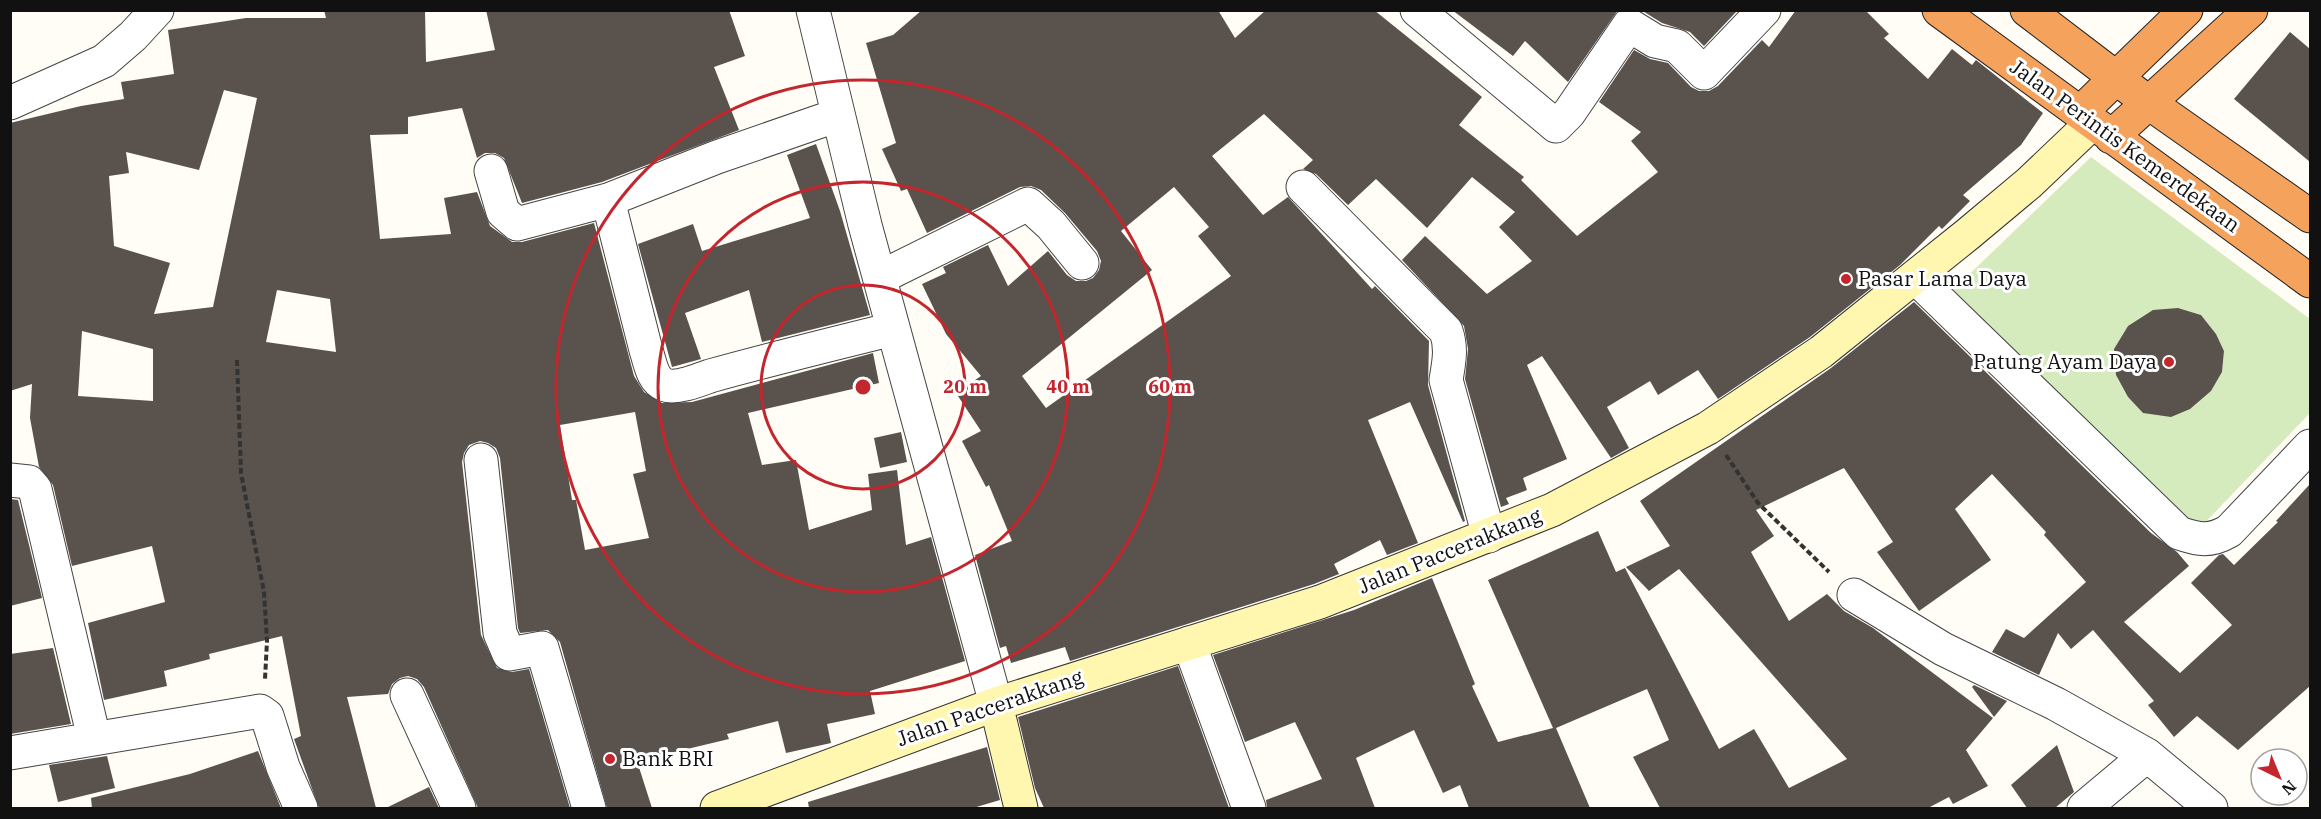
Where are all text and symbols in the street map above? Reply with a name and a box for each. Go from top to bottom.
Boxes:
street label: Jalan Perintis Kemerdekaan [2005,52,2246,238]
place label: Pasar Lama Daya [1858,264,2027,292]
marker: Pasar Lama Daya [1839,272,1853,286]
place label: Patung Ayam Daya [1973,347,2157,375]
marker: Patung Ayam Daya [2162,355,2176,369]
text: 20 m [943,375,987,398]
text: 40 m [1046,375,1090,398]
text: 60 m [1148,375,1192,398]
centre of rings [853,377,873,397]
street label: Jalan Paccerakkang [1354,500,1546,600]
street label: Jalan Paccerakkang [893,662,1087,752]
place label: Bank BRI [622,744,714,772]
north arrow [2249,747,2309,807]
marker: Bank BRI [603,752,617,766]
text: N [2278,776,2301,800]

